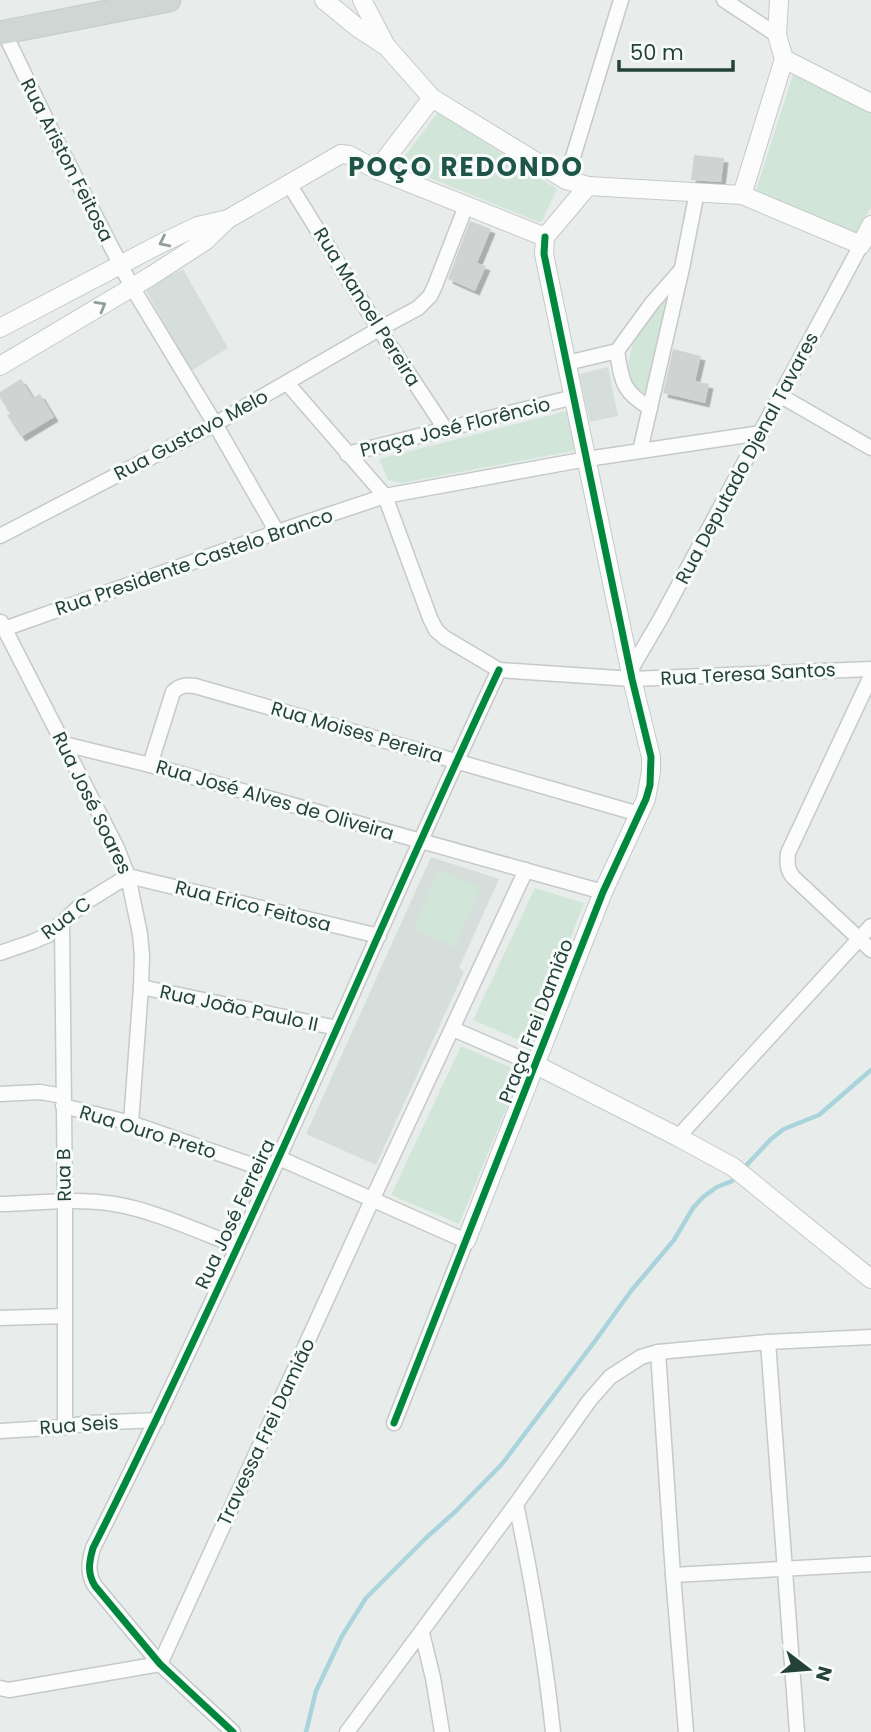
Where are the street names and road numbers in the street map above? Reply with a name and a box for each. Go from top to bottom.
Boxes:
street label: Rua Ariston Feitosa [14,74,120,246]
street label: Rua Manoel Pereira [307,222,427,392]
street label: Rua Deputado Djenal Tavares [669,327,825,589]
street label: Rua Gustavo Melo [109,383,273,487]
street label: Praça José Florêncio [357,390,553,464]
street label: Rua Presidente Castelo Branco [52,502,336,622]
street label: Rua Teresa Santos [660,656,836,692]
street label: Rua Moises Pereira [268,695,446,769]
street label: Rua José Soares [46,727,138,879]
street label: Rua José Alves de Oliveira [153,753,397,847]
street label: Rua Erico Feitosa [172,874,334,938]
street label: Rua C [35,890,97,946]
street label: Praça Frei Damião [492,935,580,1107]
street label: Rua João Paulo II [157,978,321,1038]
street label: Rua Ouro Preto [76,1098,220,1166]
street label: Rua José Ferreira [188,1135,282,1293]
street label: Rua B [50,1148,78,1202]
street label: Travessa Frei Damião [211,1334,321,1530]
street label: Rua Seis [39,1409,119,1441]

